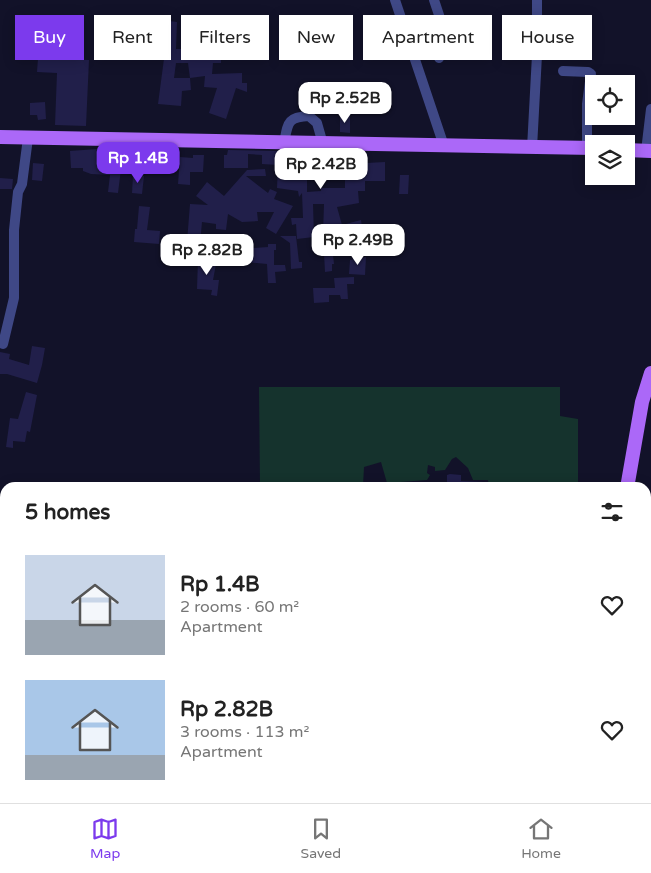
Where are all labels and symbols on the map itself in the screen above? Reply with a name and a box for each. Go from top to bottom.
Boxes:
pin: Rp 2.52B [293,82,397,124]
pin: Rp 1.4B [92,142,184,184]
pin: Rp 2.42B [269,148,373,190]
pin: Rp 2.49B [306,224,410,266]
pin: Rp 2.82B [155,234,259,276]

